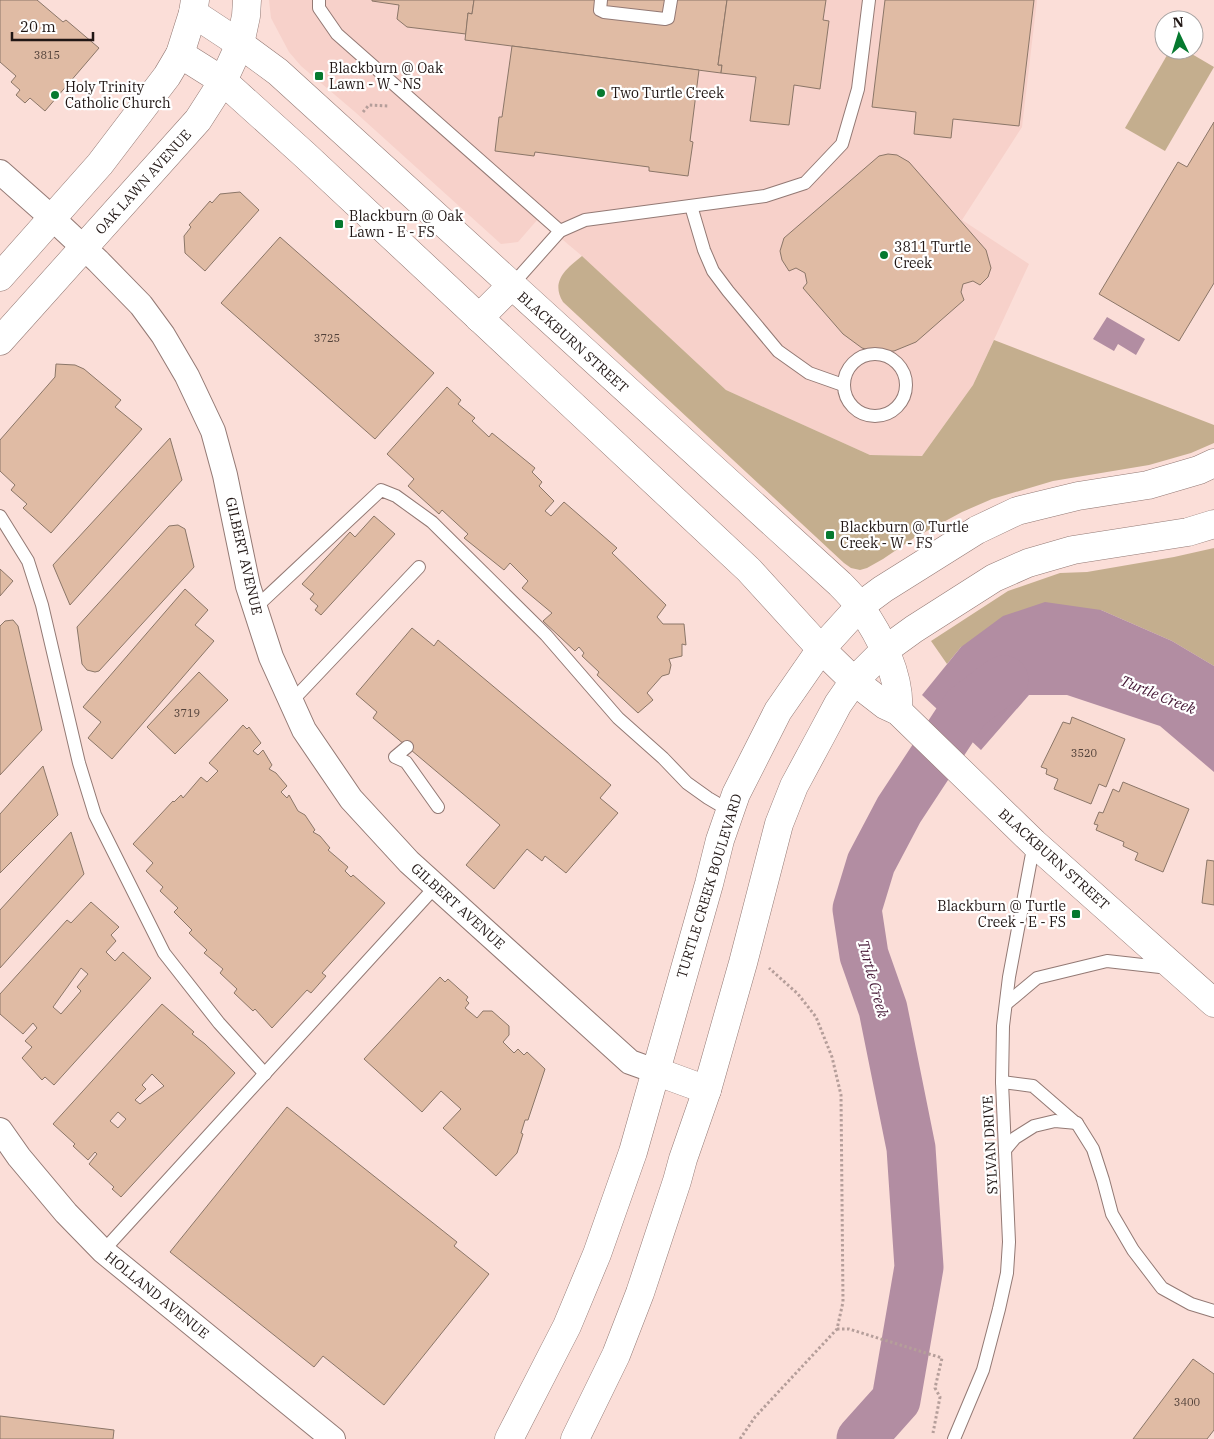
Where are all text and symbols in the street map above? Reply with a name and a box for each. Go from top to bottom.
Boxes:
scale bar [12,10,94,42]
north arrow [1154,10,1204,60]
text: N [1172,13,1184,31]
text: 20 m [20,17,56,36]
house number: 3815 [34,48,60,62]
place label: Blackburn @ Oak Lawn - W - NS [329,59,444,93]
marker: Blackburn @ Oak Lawn - W - NS [313,70,325,82]
place label: Holy Trinity Catholic Church [65,78,171,112]
place label: Two Turtle Creek [611,84,725,102]
marker: Two Turtle Creek [595,87,607,99]
marker: Holy Trinity Catholic Church [49,89,61,101]
street label: OAK LAWN AVENUE [91,126,195,238]
place label: Blackburn @ Oak Lawn - E - FS [349,207,464,241]
marker: Blackburn @ Oak Lawn - E - FS [333,218,345,230]
place label: 3811 Turtle Creek [894,238,971,272]
marker: 3811 Turtle Creek [878,249,890,261]
street label: BLACKBURN STREET [514,287,632,397]
house number: 3725 [314,331,340,345]
street label: GILBERT AVENUE [222,495,266,617]
place label: Blackburn @ Turtle Creek - W - FS [840,518,969,552]
marker: Blackburn @ Turtle Creek - W - FS [824,529,836,541]
water label: Turtle Creek [1118,671,1199,718]
house number: 3719 [174,706,200,720]
house number: 3520 [1071,746,1098,760]
street label: TURTLE CREEK BOULEVARD [672,791,746,980]
street label: BLACKBURN STREET [995,804,1113,914]
street label: GILBERT AVENUE [407,859,509,953]
place label: Blackburn @ Turtle Creek - E - FS [937,897,1066,931]
marker: Blackburn @ Turtle Creek - E - FS [1070,908,1082,920]
water label: Turtle Creek [854,938,893,1020]
street label: SYLVAN DRIVE [978,1095,1002,1195]
street label: HOLLAND AVENUE [101,1247,213,1343]
house number: 3400 [1174,1395,1201,1409]

